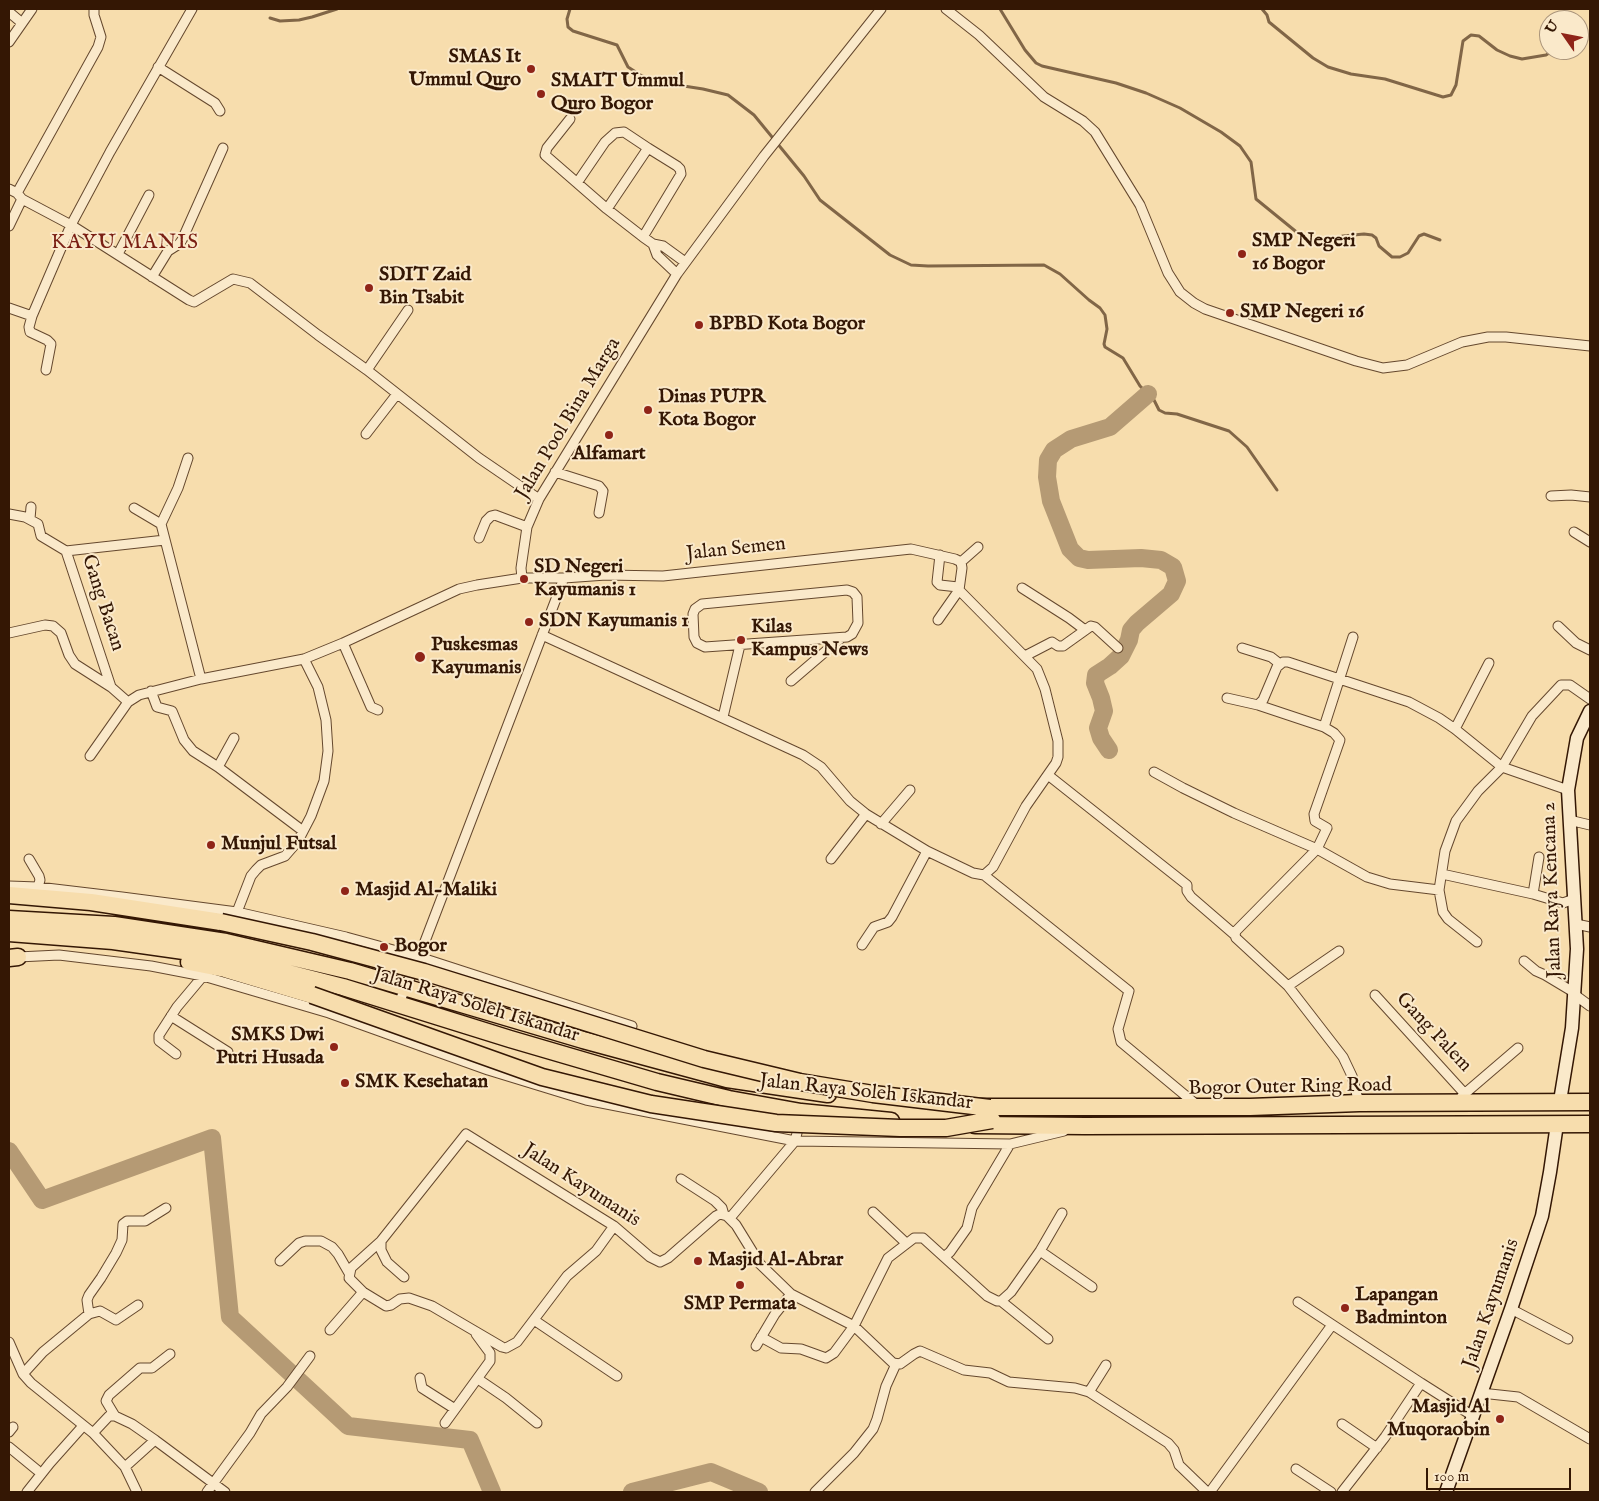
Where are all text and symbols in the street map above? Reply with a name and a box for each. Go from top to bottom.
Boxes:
north arrow [1539,10,1589,60]
text: U [1541,18,1563,37]
place label: SMAS It Ummul Quro [409,46,521,93]
marker: SMAS It Ummul Quro [525,63,537,75]
place label: SMAIT Ummul Quro Bogor [551,70,684,117]
marker: SMAIT Ummul Quro Bogor [535,88,547,100]
place label: SMP Negeri 16 Bogor [1252,230,1356,277]
district label: KAYU MANIS [50,231,200,257]
marker: SMP Negeri 16 Bogor [1236,248,1248,260]
place label: SDIT Zaid Bin Tsabit [379,264,471,311]
marker: SDIT Zaid Bin Tsabit [363,282,375,294]
place label: SMP Negeri 16 [1240,301,1364,325]
marker: SMP Negeri 16 [1224,307,1236,319]
place label: BPBD Kota Bogor [709,313,865,337]
marker: BPBD Kota Bogor [693,319,705,331]
street label: Jalan Pool Bina Marga [511,334,627,504]
place label: Dinas PUPR Kota Bogor [658,386,765,433]
marker: Dinas PUPR Kota Bogor [642,404,654,416]
marker: Alfamart [603,429,615,441]
place label: Alfamart [572,443,646,467]
street label: Jalan Semen [685,533,787,567]
street label: Gang Bacan [75,552,129,654]
place label: SD Negeri Kayumanis 1 [534,556,636,603]
marker: SD Negeri Kayumanis 1 [518,573,530,585]
place label: SDN Kayumanis 1 [539,610,689,634]
marker: SDN Kayumanis 1 [523,616,535,628]
place label: Kilas Kampus News [751,616,868,663]
place label: Puskesmas Kayumanis [431,634,521,681]
marker: Kilas Kampus News [735,634,747,646]
marker: Puskesmas Kayumanis [413,650,427,664]
street label: Jalan Raya Kencana 2 [1538,802,1568,978]
place label: Munjul Futsal [221,833,336,857]
marker: Munjul Futsal [205,839,217,851]
place label: Masjid Al-Maliki [355,879,497,903]
marker: Masjid Al-Maliki [339,885,351,897]
place label: Bogor [394,935,447,959]
marker: Bogor [378,941,390,953]
street label: Jalan Raya Soleh Iskandar [370,963,582,1049]
street label: Gang Palem [1390,988,1476,1078]
place label: SMKS Dwi Putri Husada [216,1024,324,1071]
marker: SMKS Dwi Putri Husada [328,1041,340,1053]
street label: Jalan Raya Soleh Iskandar [758,1070,974,1116]
place label: SMK Kesehatan [355,1071,488,1095]
street label: Bogor Outer Ring Road [1188,1074,1392,1102]
marker: SMK Kesehatan [339,1077,351,1089]
street label: Jalan Kayumanis [518,1139,644,1233]
street label: Jalan Kayumanis [1459,1236,1525,1372]
place label: Masjid Al-Abrar [708,1249,843,1273]
marker: Masjid Al-Abrar [692,1255,704,1267]
marker: SMP Permata [734,1279,746,1291]
place label: Lapangan Badminton [1355,1284,1447,1331]
place label: SMP Permata [684,1293,796,1317]
marker: Lapangan Badminton [1339,1302,1351,1314]
place label: Masjid Al Muqoraobin [1387,1396,1490,1443]
marker: Masjid Al Muqoraobin [1494,1413,1506,1425]
scale bar [1429,1458,1574,1490]
text: 100 m [1434,1467,1469,1486]

